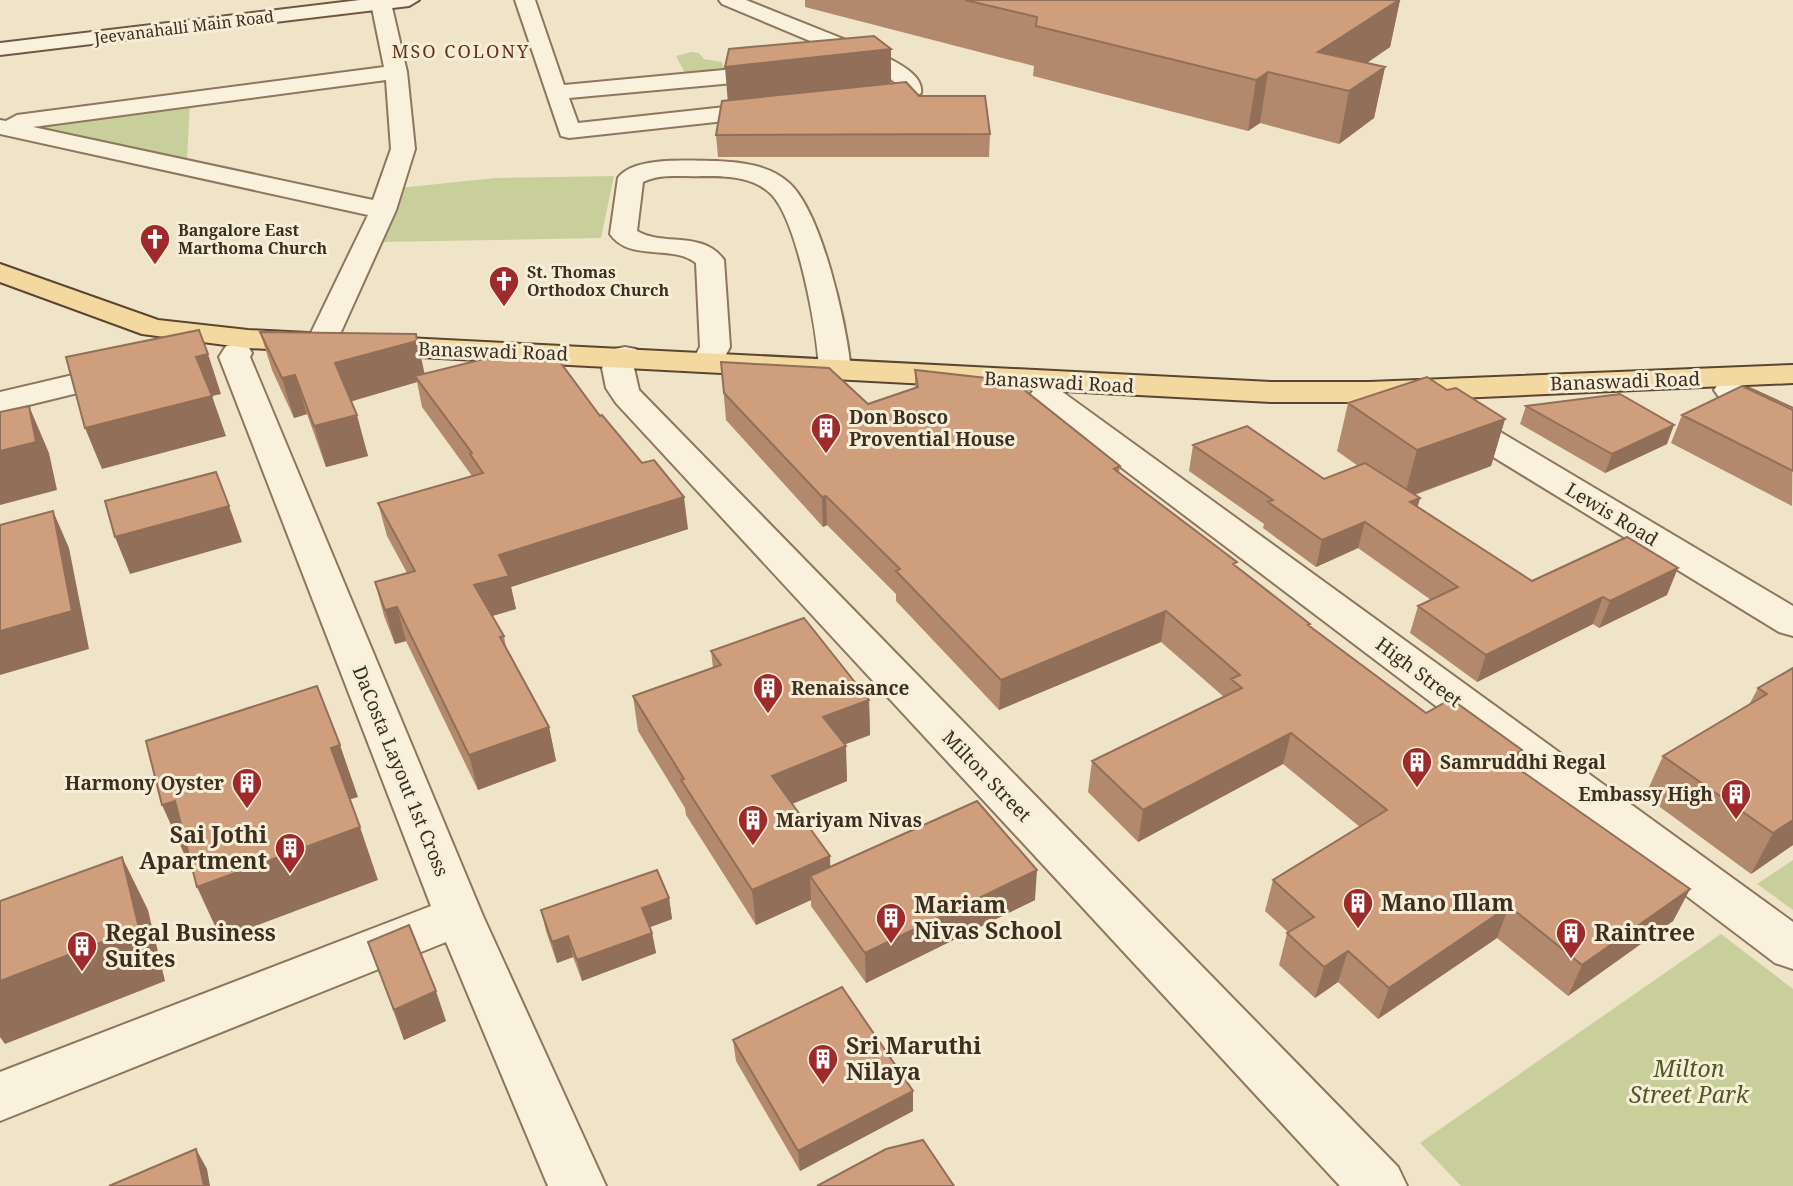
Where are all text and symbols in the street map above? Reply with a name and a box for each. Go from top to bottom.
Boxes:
street label: Jeevanahalli Main Road [92,5,275,49]
district label: MSO COLONY [392,39,530,63]
place label: Bangalore East Marthoma Church [178,219,328,259]
church icon: Bangalore East Marthoma Church [138,222,172,266]
place label: St. Thomas Orthodox Church [527,261,669,301]
church icon: St. Thomas Orthodox Church [487,264,521,308]
street label: Banaswadi Road [417,335,569,367]
street label: Banaswadi Road [983,365,1135,399]
street label: Banaswadi Road [1549,365,1701,397]
place label: Don Bosco Provential House [849,404,1015,452]
building icon: Don Bosco Provential House [809,411,843,455]
street label: Lewis Road [1561,476,1663,552]
street label: High Street [1371,631,1468,713]
street label: DaCosta Layout 1st Cross [347,662,455,880]
building icon: Renaissance [751,671,785,715]
place label: Renaissance [791,675,910,701]
street label: Milton Street [937,725,1037,828]
building icon: Samruddhi Regal [1400,745,1434,789]
place label: Samruddhi Regal [1440,749,1606,775]
building icon: Harmony Oyster [230,766,264,810]
place label: Harmony Oyster [65,770,224,796]
building icon: Embassy High [1719,777,1753,821]
place label: Embassy High [1578,781,1713,807]
building icon: Mariyam Nivas [736,803,770,847]
place label: Mariyam Nivas [776,807,922,833]
place label: Sai Jothi Apartment [139,818,267,876]
building icon: Sai Jothi Apartment [273,831,307,875]
building icon: Mano Illam [1341,886,1375,930]
place label: Mano Illam [1381,886,1514,918]
place label: Mariam Nivas School [914,888,1062,946]
building icon: Mariam Nivas School [874,901,908,945]
place label: Regal Business Suites [105,916,276,974]
building icon: Raintree [1554,916,1588,960]
place label: Raintree [1594,916,1695,948]
building icon: Regal Business Suites [65,929,99,973]
place label: Sri Maruthi Nilaya [846,1029,981,1087]
building icon: Sri Maruthi Nilaya [806,1042,840,1086]
park label: Milton Street Park [1629,1052,1750,1110]

